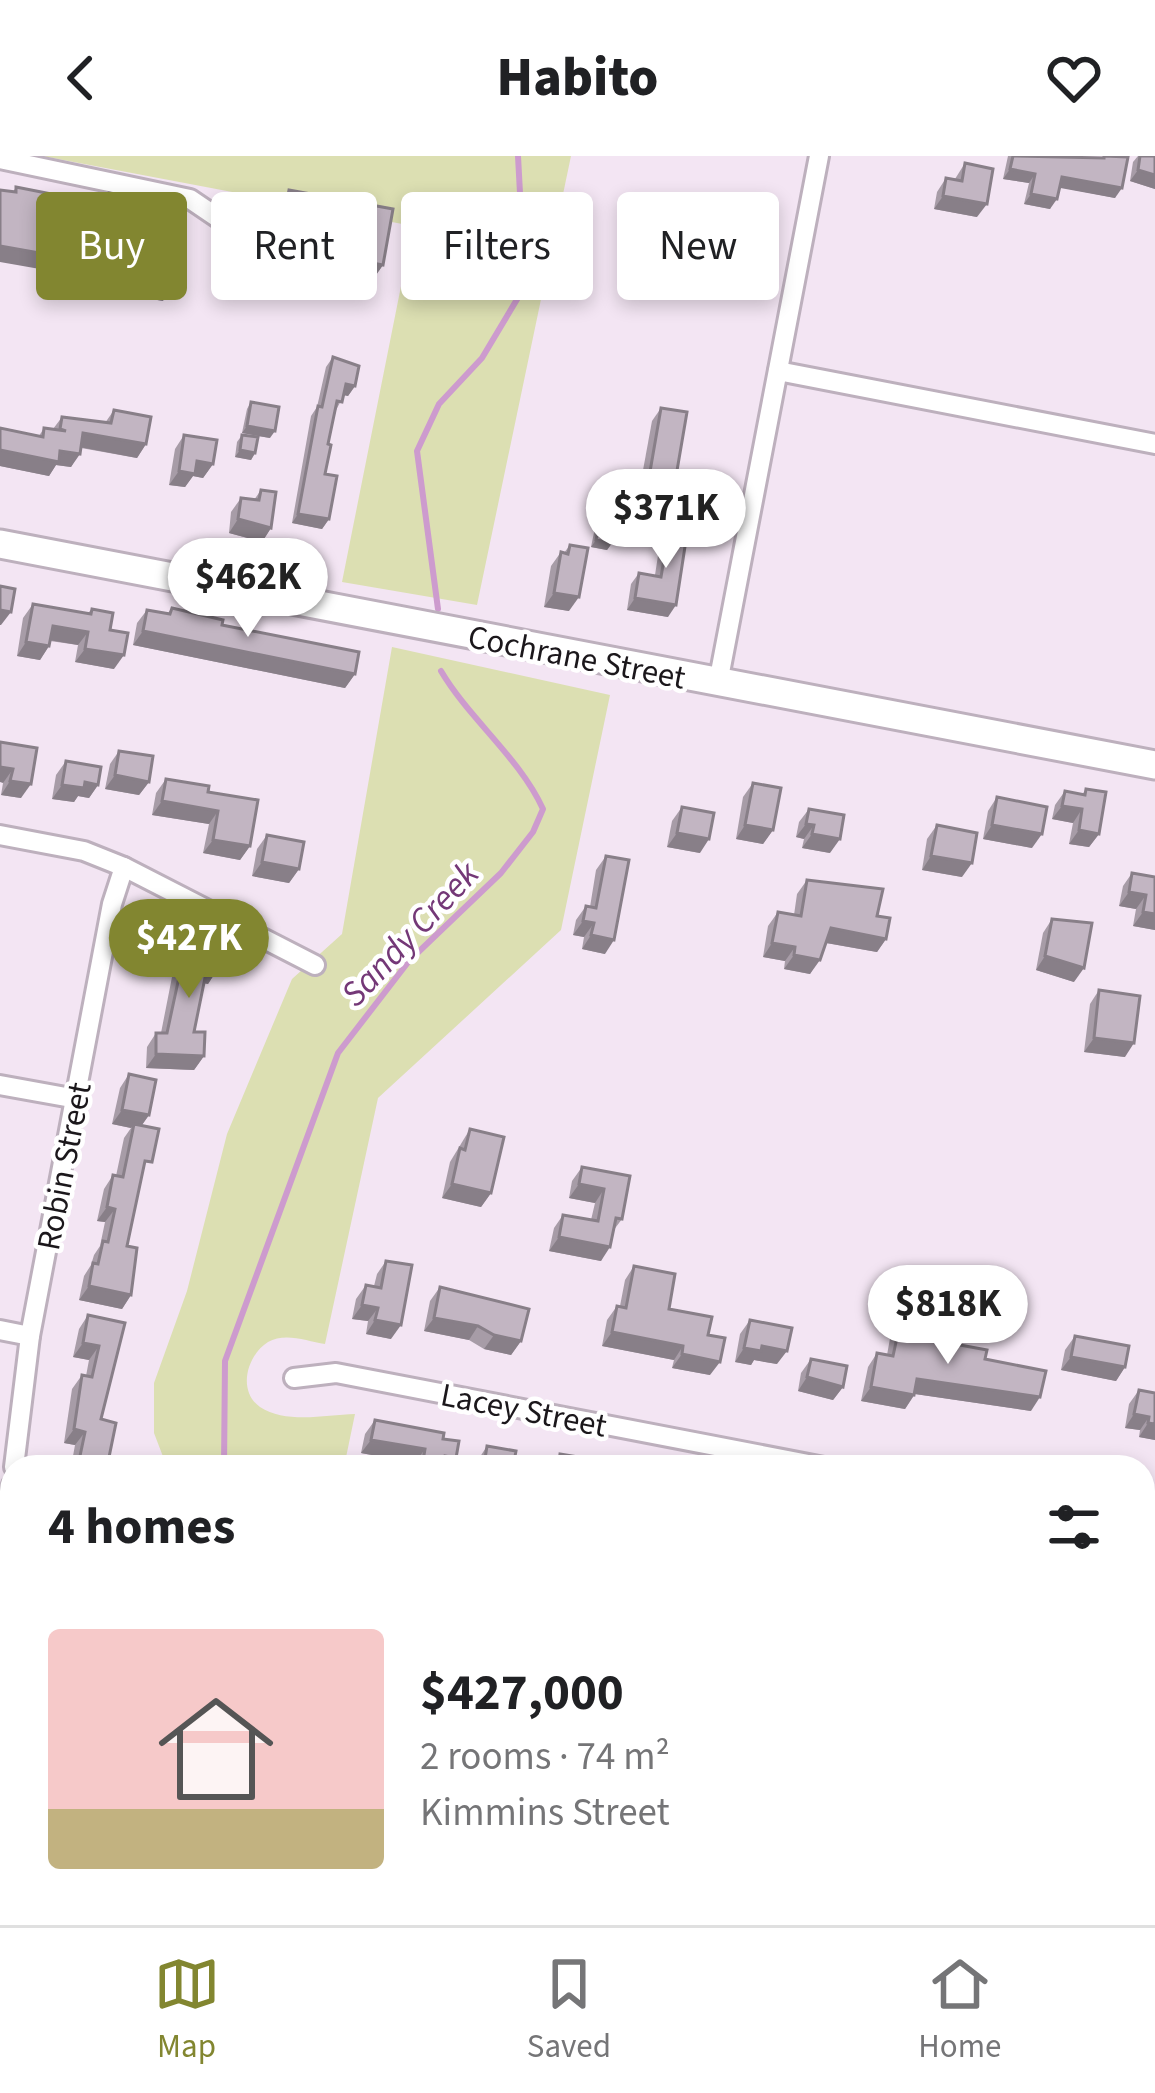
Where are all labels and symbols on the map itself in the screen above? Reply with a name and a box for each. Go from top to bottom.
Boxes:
pin: $371K [582,469,750,571]
pin: $462K [164,538,332,640]
street label: Cochrane Street [464,613,690,702]
water label: Sandy Creek [329,849,492,1018]
pin: $427K [105,899,273,1001]
street label: Robin Street [25,1078,104,1254]
pin: $818K [864,1265,1032,1367]
street label: Lacey Street [437,1371,611,1450]

